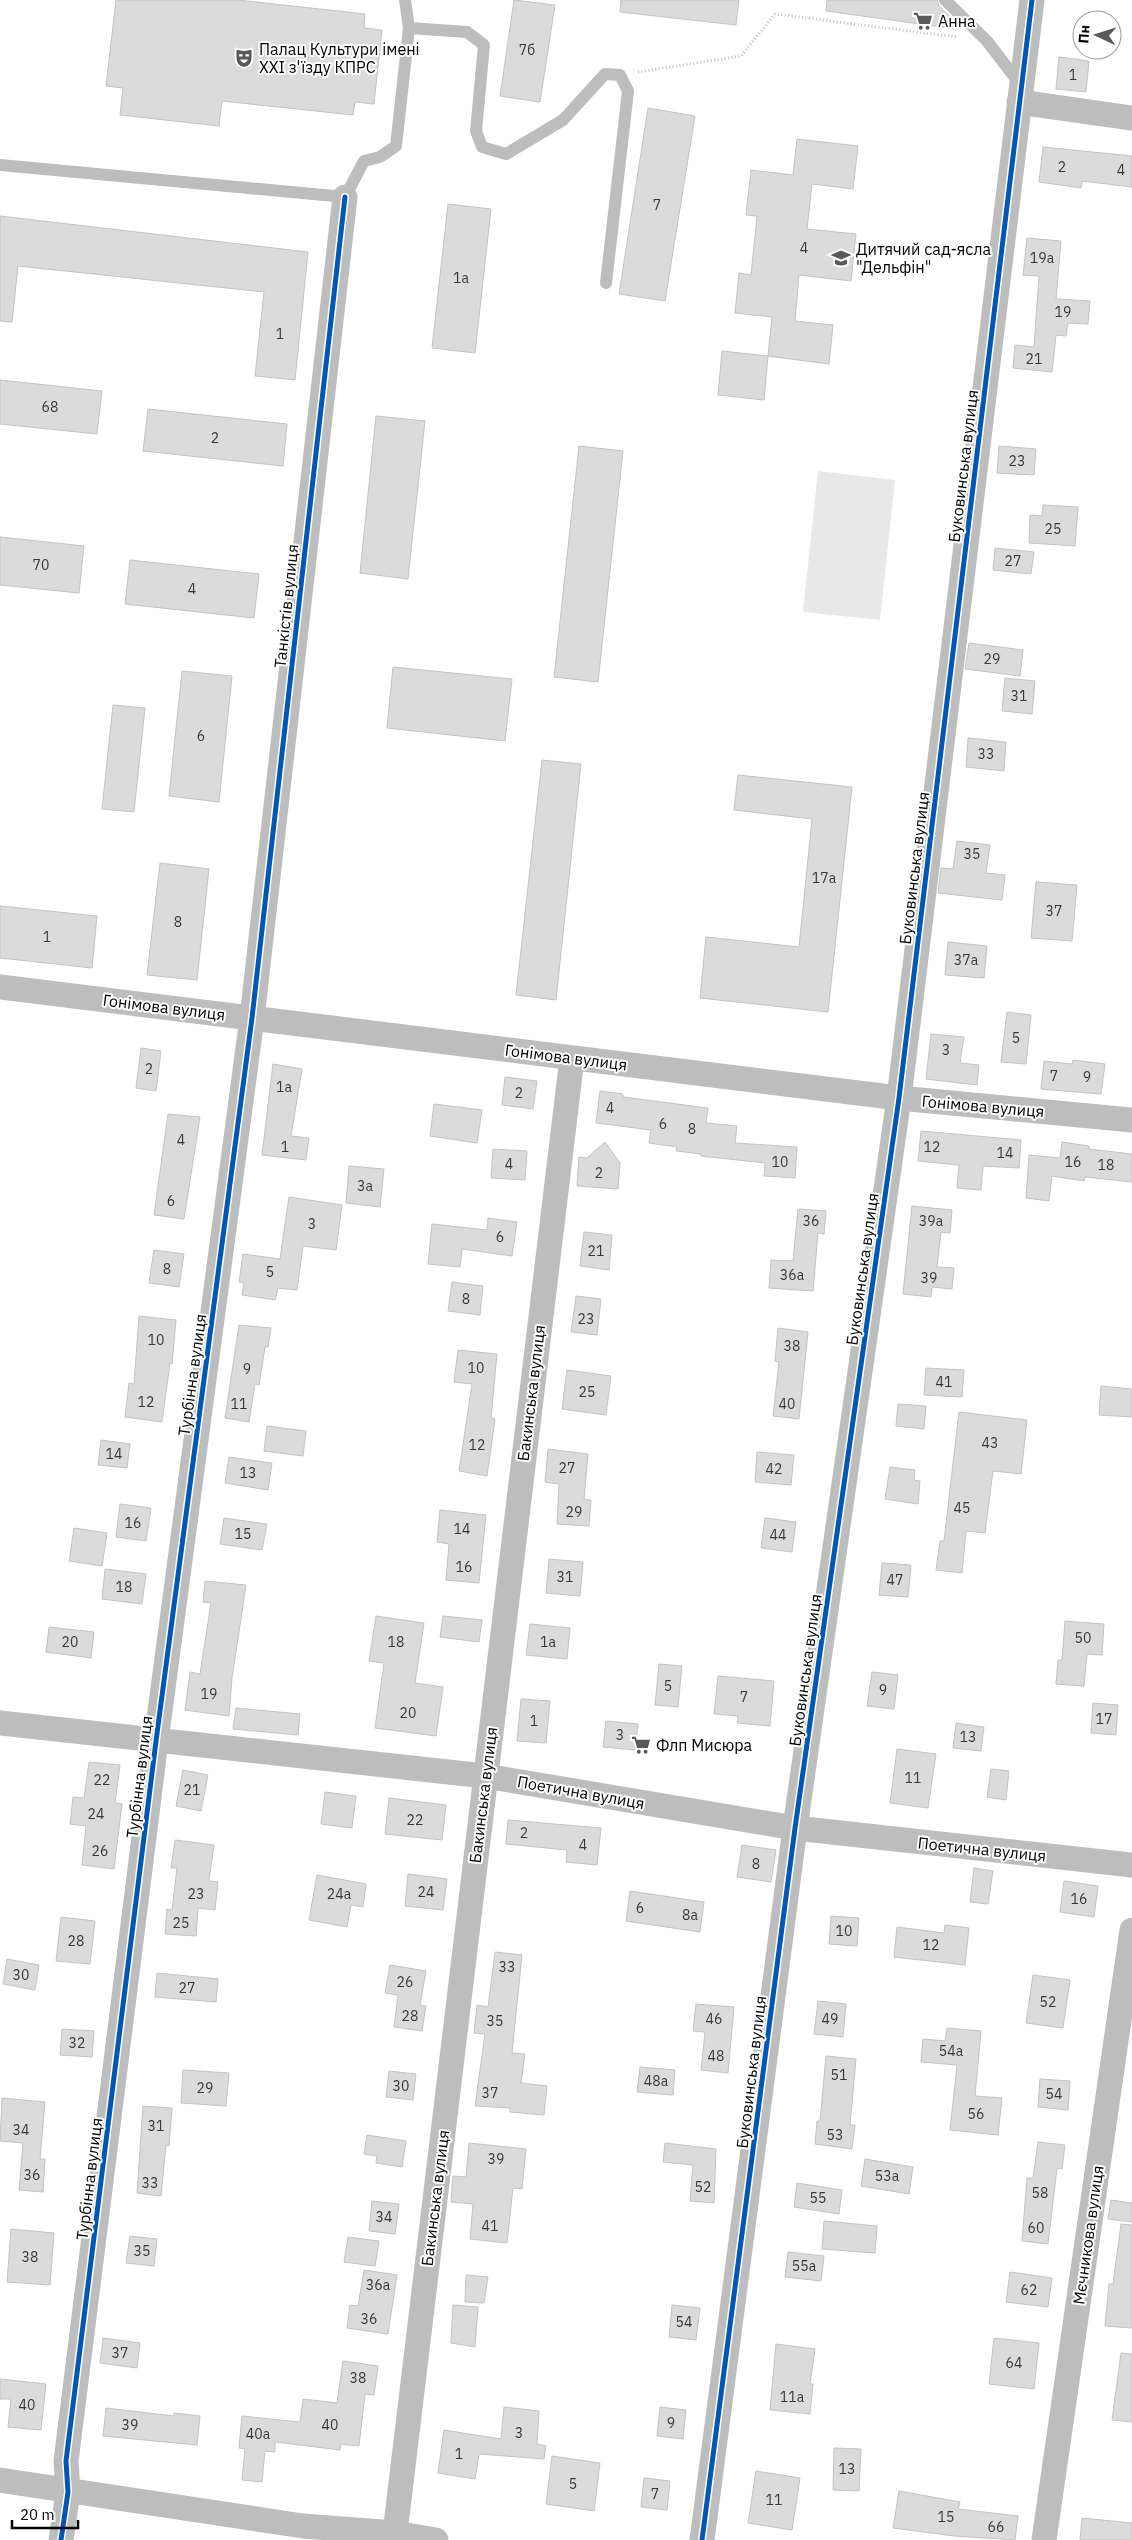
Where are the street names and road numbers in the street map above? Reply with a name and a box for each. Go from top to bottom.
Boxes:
street label: Буковинська вулиця [944,388,982,544]
street label: Танкістів вулиця [270,543,302,669]
street label: Буковинська вулиця [895,790,933,946]
street label: Гонімова вулиця [102,990,226,1024]
street label: Гонімова вулиця [504,1040,628,1074]
street label: Гонімова вулиця [921,1091,1045,1121]
street label: Буковинська вулиця [841,1191,883,1347]
street label: Турбінна вулиця [174,1313,210,1437]
street label: Бакинська вулиця [513,1324,549,1462]
street label: Буковинська вулиця [784,1592,826,1748]
street label: Турбінна вулиця [122,1715,156,1839]
street label: Бакинська вулиця [465,1726,501,1864]
street label: Поетична вулиця [516,1771,646,1813]
street label: Поетична вулиця [917,1832,1047,1866]
street label: Буковинська вулиця [732,1994,770,2150]
street label: Турбінна вулиця [72,2117,106,2241]
street label: Бакинська вулиця [417,2129,453,2267]
street label: Мєчникова вулиця [1068,2164,1108,2306]

